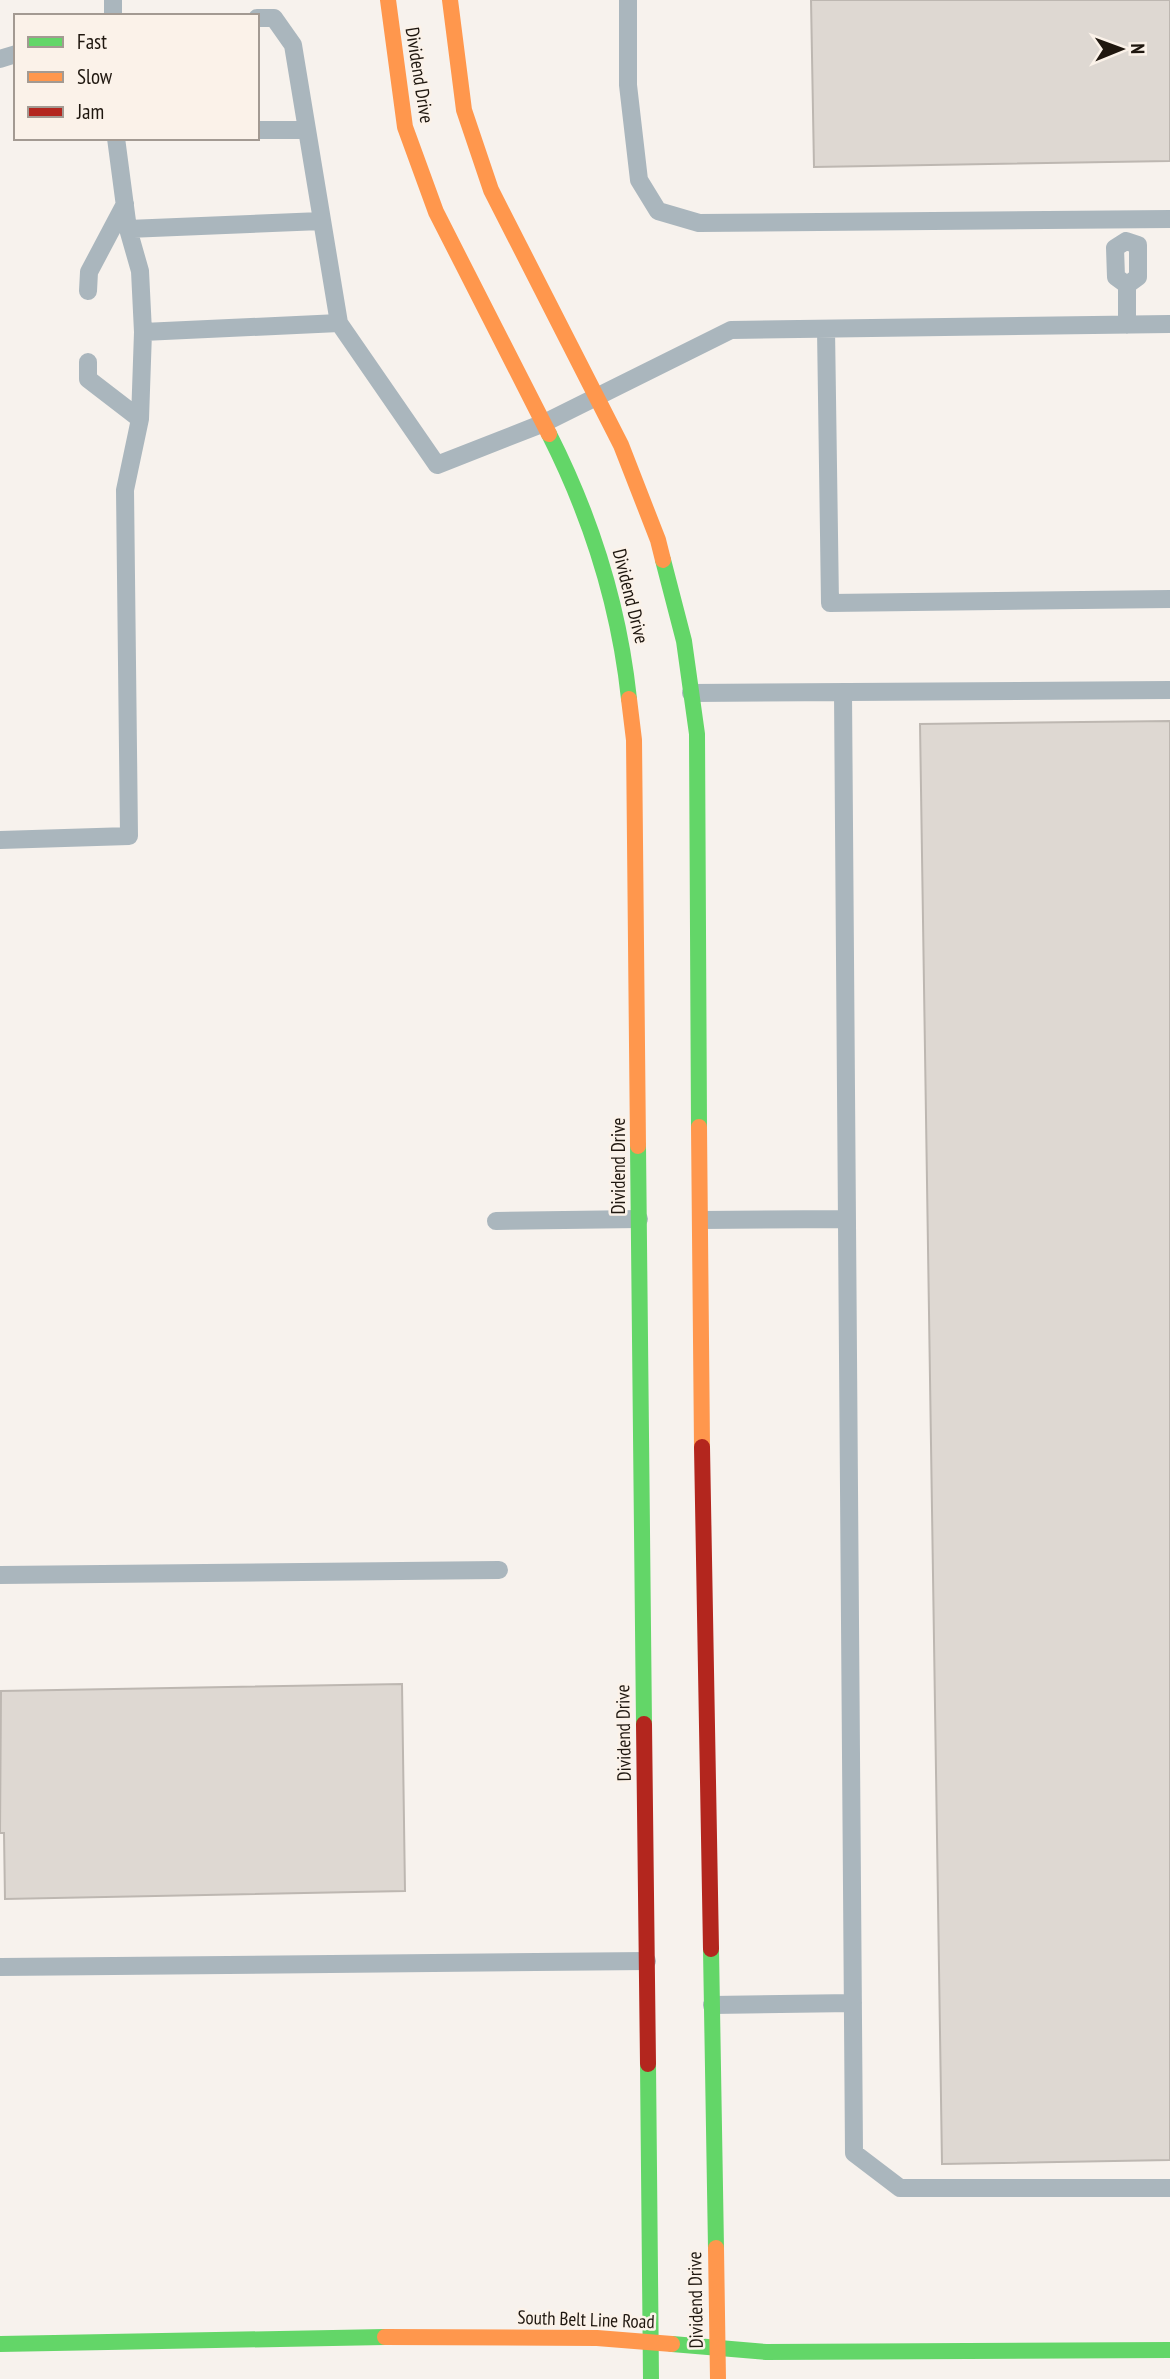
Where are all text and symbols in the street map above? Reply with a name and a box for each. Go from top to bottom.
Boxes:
legend [14,14,259,140]
north arrow [1086,14,1156,84]
street label: Dividend Drive [401,25,439,125]
text: Fast [77,28,107,55]
text: N [1126,43,1150,54]
text: Slow [77,63,113,90]
text: Jam [76,98,104,125]
street label: Dividend Drive [608,546,654,646]
street label: Dividend Drive [606,1117,630,1214]
street label: Dividend Drive [610,1684,636,1782]
street label: Dividend Drive [682,2251,708,2349]
street label: South Belt Line Road [517,2305,655,2333]

